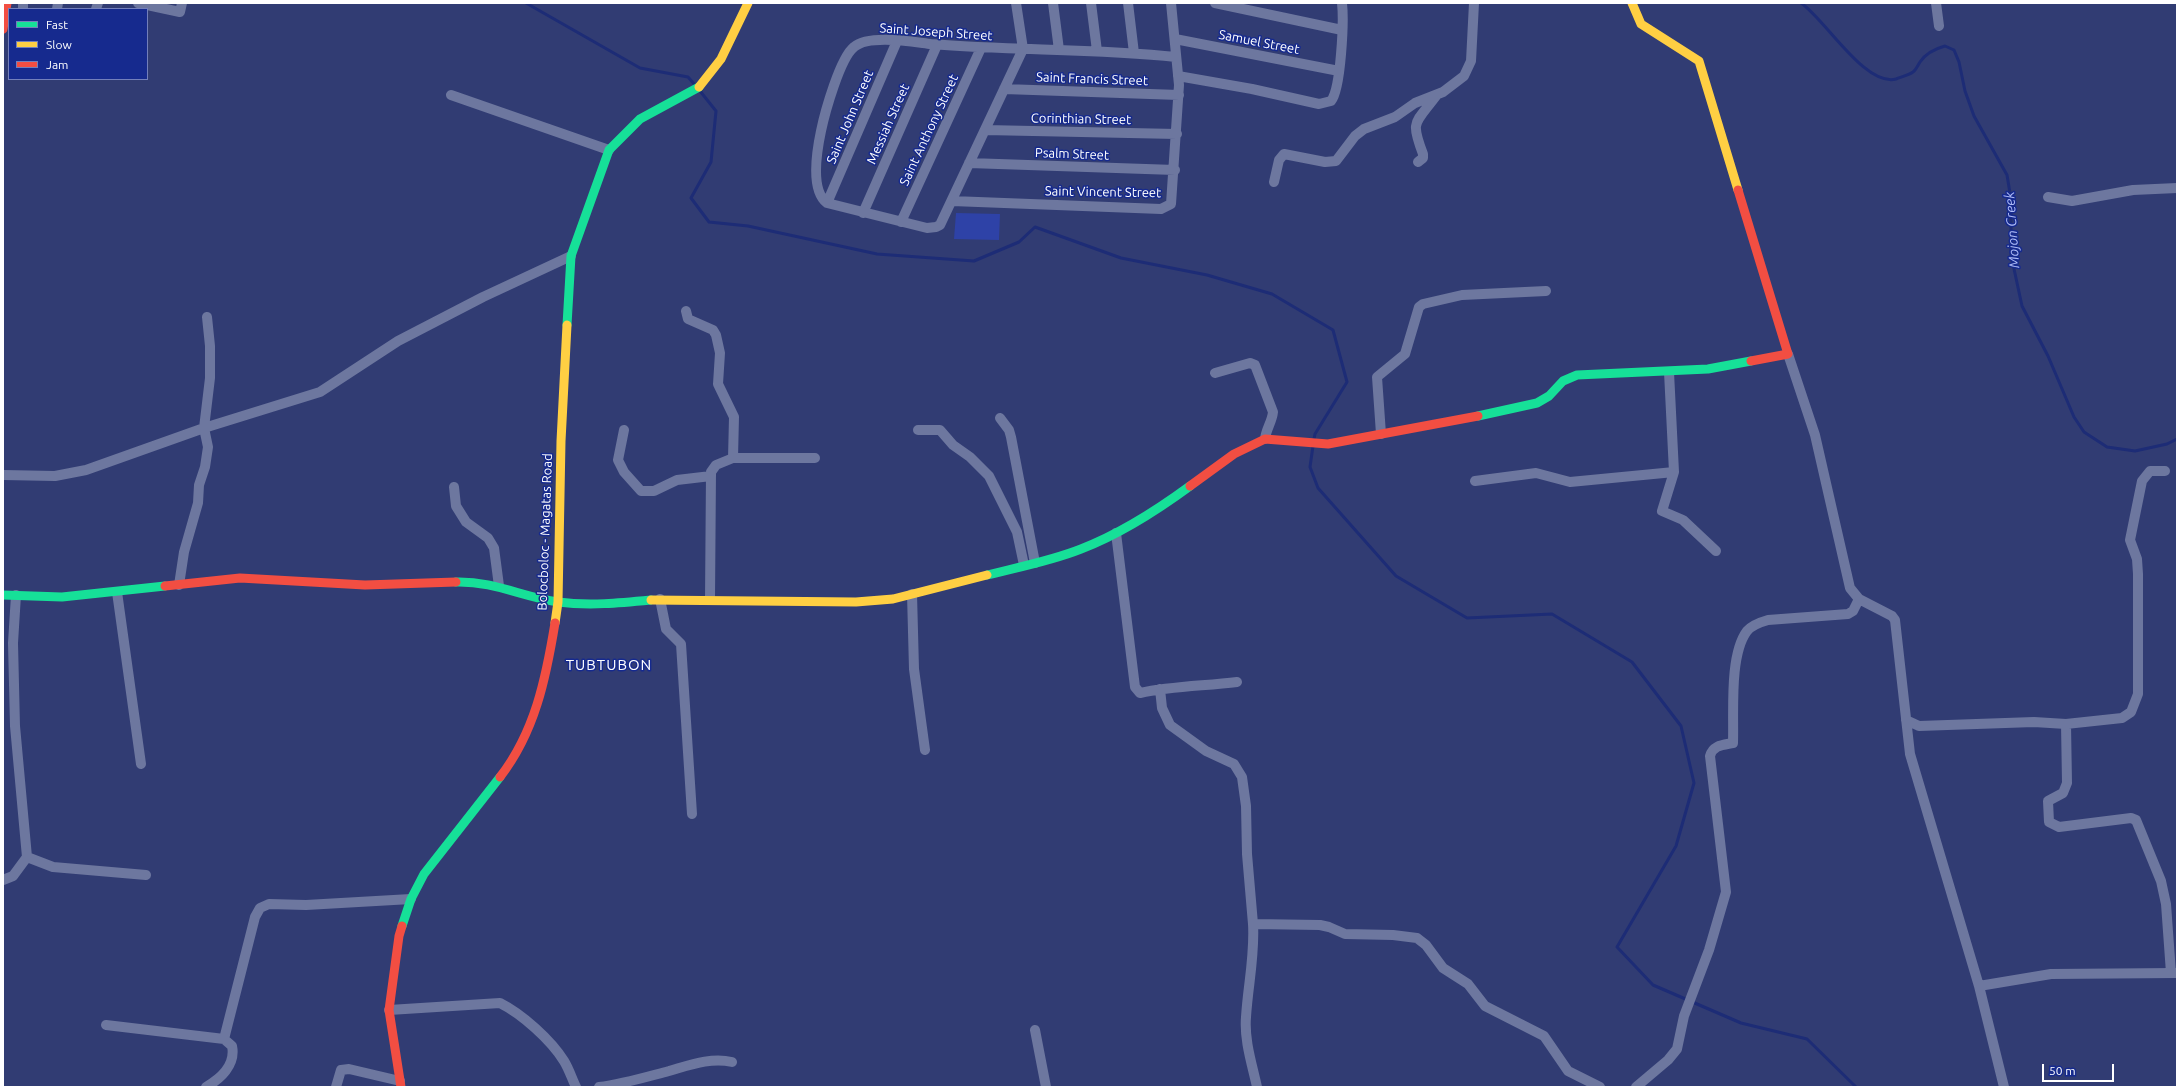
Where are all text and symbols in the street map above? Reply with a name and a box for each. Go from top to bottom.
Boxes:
legend [8,8,148,80]
text: Fast [46,18,68,31]
street label: Saint Joseph Street [879,20,993,44]
street label: Samuel Street [1217,27,1301,57]
text: Slow [46,38,72,51]
text: Jam [46,58,68,71]
street label: Saint John Street [823,68,877,166]
street label: Saint Francis Street [1036,69,1148,89]
street label: Saint Anthony Street [896,72,962,188]
street label: Messiah Street [863,81,913,167]
street label: Corinthian Street [1031,110,1131,128]
street label: Psalm Street [1035,145,1109,163]
street label: Saint Vincent Street [1045,183,1161,201]
water label: Mojon Creek [2001,191,2023,269]
street label: Bolocboloc - Magatas Road [534,453,556,611]
district label: TUBTUBON [566,656,652,674]
scale bar [2044,1056,2116,1082]
text: 50 m [2049,1064,2076,1077]

